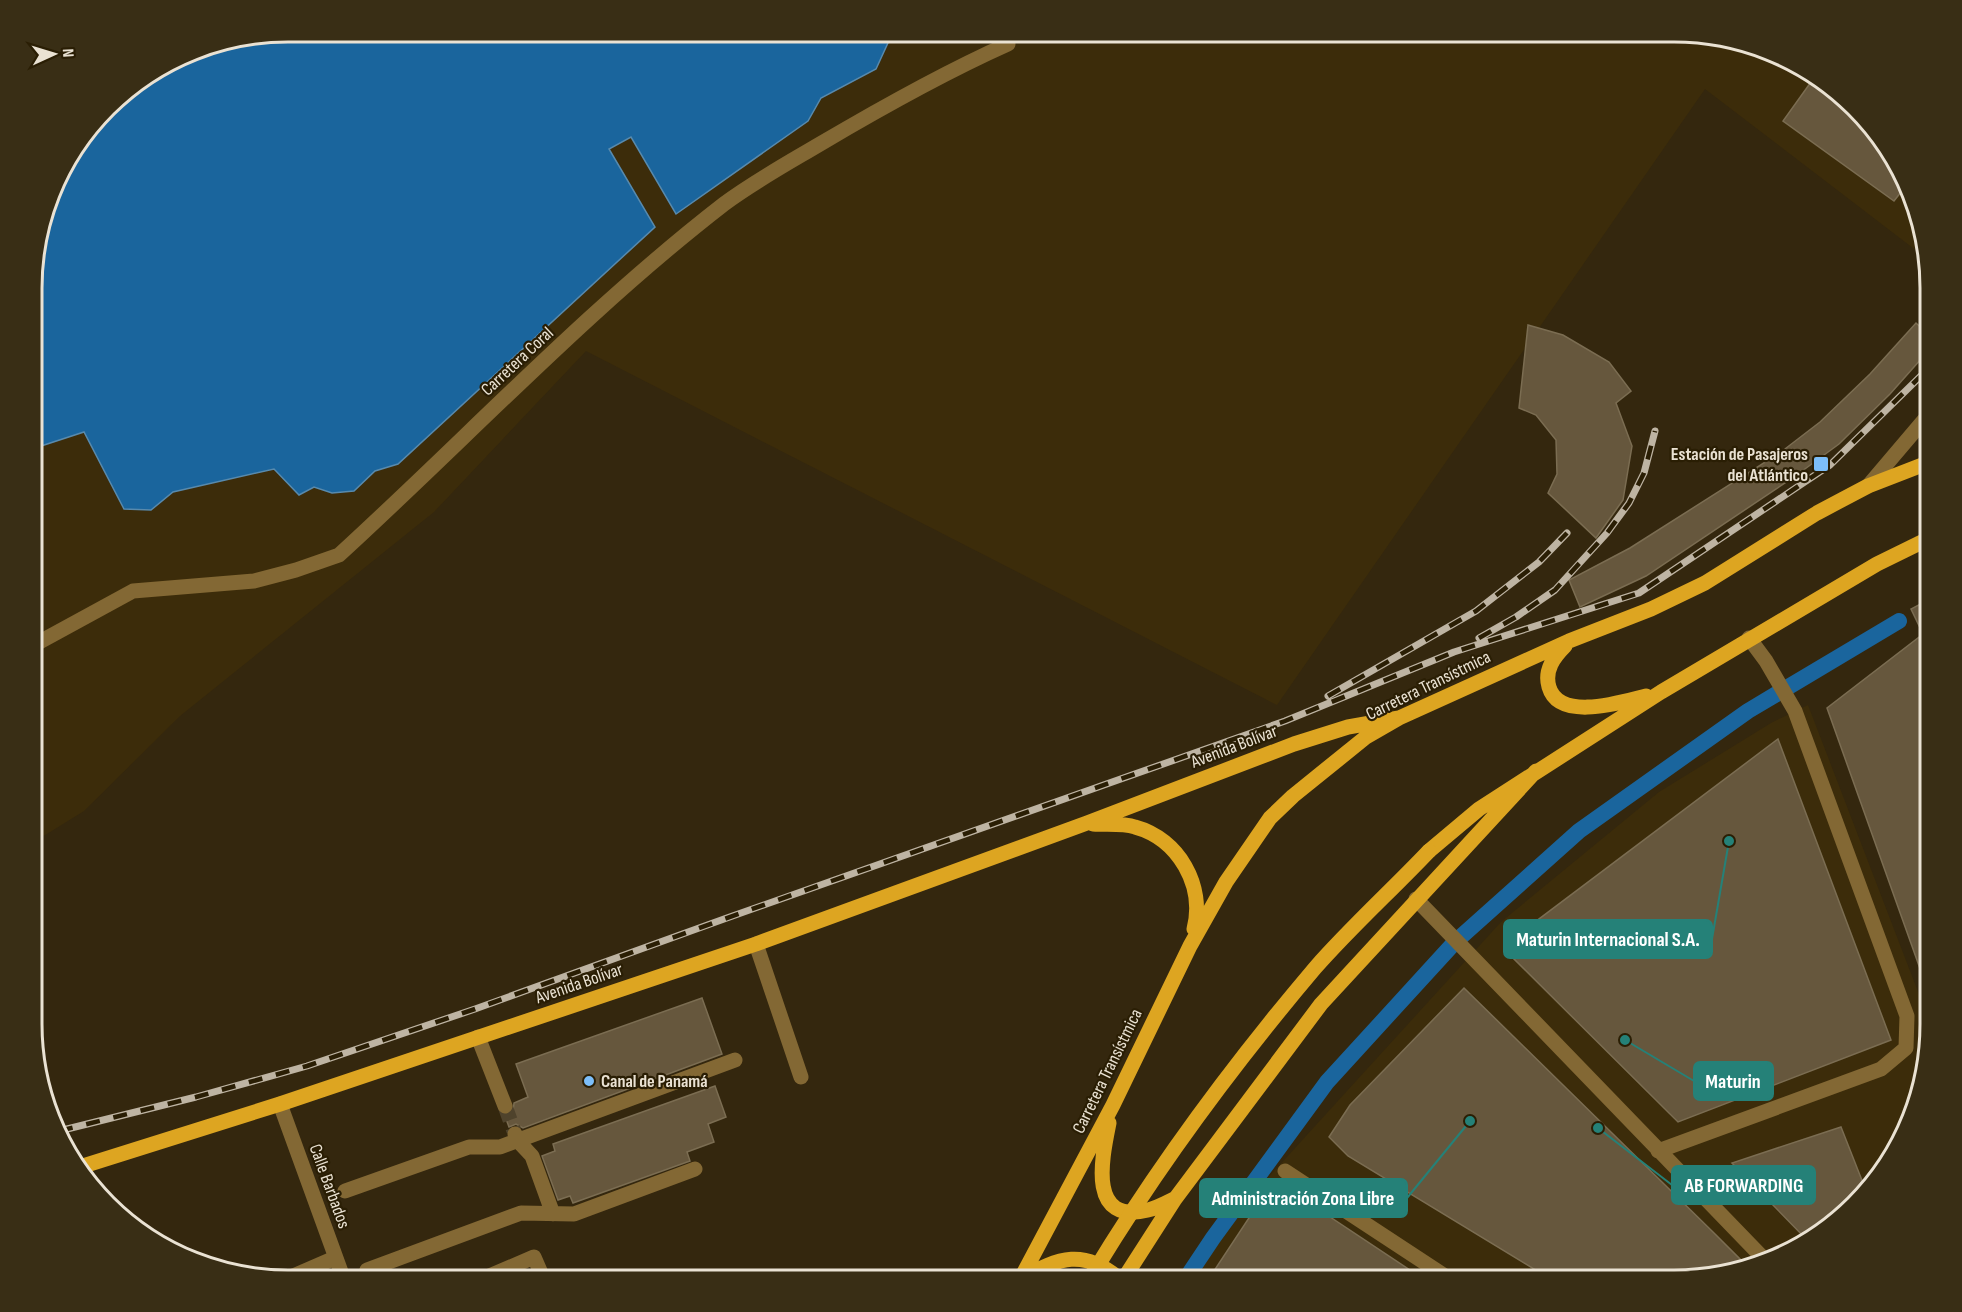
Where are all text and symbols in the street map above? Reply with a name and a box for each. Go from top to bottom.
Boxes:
north arrow [24,24,84,84]
text: N [58,48,77,58]
street label: Carretera Coral [477,323,558,400]
place label: Estación de Pasajeros del Atlántico [1671,444,1808,486]
marker: Estación de Pasajeros del Atlántico [1812,455,1830,473]
street label: Carretera Transístmica [1363,646,1494,725]
street label: Avenida Bolívar [1187,720,1280,773]
callout: Maturin Internacional S.A. [1504,920,1712,958]
text: Maturin Internacional S.A. [1516,928,1700,952]
street label: Avenida Bolívar [532,959,626,1009]
street label: Carretera Transístmica [1068,1005,1147,1137]
callout: Maturin [1694,1062,1773,1100]
text: Maturin [1705,1070,1761,1094]
place label: Canal de Panamá [601,1071,708,1092]
marker: Canal de Panamá [582,1074,596,1088]
street label: Calle Barbados [305,1141,354,1231]
callout: AB FORWARDING [1672,1166,1815,1204]
text: AB FORWARDING [1684,1174,1803,1198]
callout: Administración Zona Libre [1200,1179,1407,1217]
text: Administración Zona Libre [1211,1187,1394,1211]

